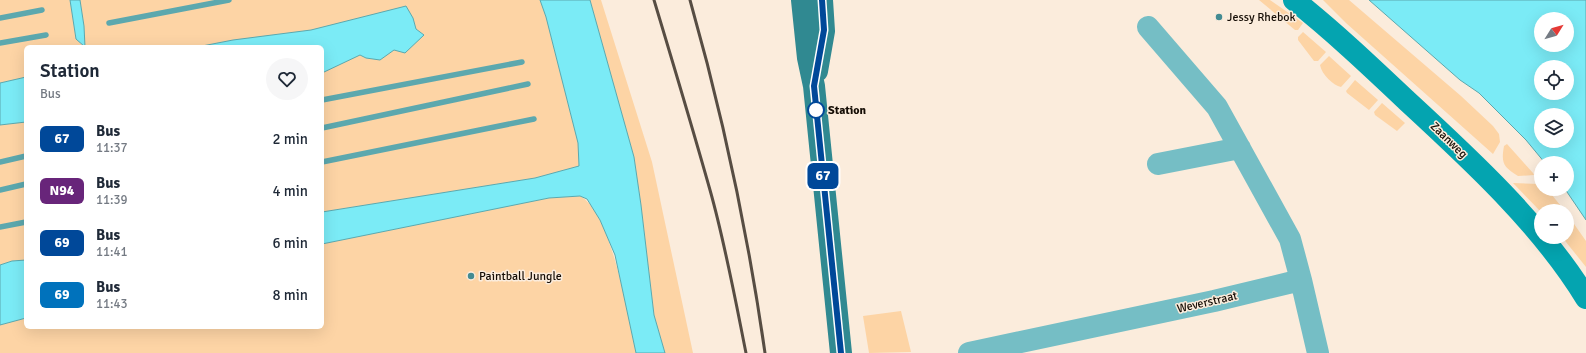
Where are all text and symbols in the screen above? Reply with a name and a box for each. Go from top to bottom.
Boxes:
place label: Jessy Rhebok [1227,10,1295,25]
marker: Jessy Rhebok [1214,12,1224,22]
north arrow [1534,12,1574,52]
map controls [1534,12,1574,244]
button: heart [266,58,308,100]
text: Station [40,59,100,83]
button: locate [1534,60,1574,100]
text: Bus [40,86,61,102]
marker: Station [807,101,825,119]
place label: Station [828,103,867,118]
button: layers [1534,108,1574,148]
street label: Zaanweg [1427,119,1470,162]
text: Bus [96,122,120,140]
text: 67 [54,130,70,147]
text: 2 min [272,130,308,148]
text: 11:37 [96,140,128,156]
button: + [1534,156,1574,196]
line badge: 67 [805,163,841,189]
text: 67 [815,167,831,184]
text: Bus [96,174,120,192]
text: N94 [50,182,74,199]
text: 4 min [272,182,308,200]
text: 11:39 [96,192,128,208]
button: − [1534,204,1574,244]
text: Bus [96,226,120,244]
text: 69 [54,234,70,251]
text: 6 min [272,234,308,252]
text: 11:41 [96,244,128,260]
place label: Paintball Jungle [479,269,562,284]
marker: Paintball Jungle [466,271,476,281]
text: Bus [96,278,120,296]
text: 69 [54,286,70,303]
text: 8 min [272,286,308,304]
street label: Weverstraat [1176,288,1239,317]
text: 11:43 [96,296,128,312]

